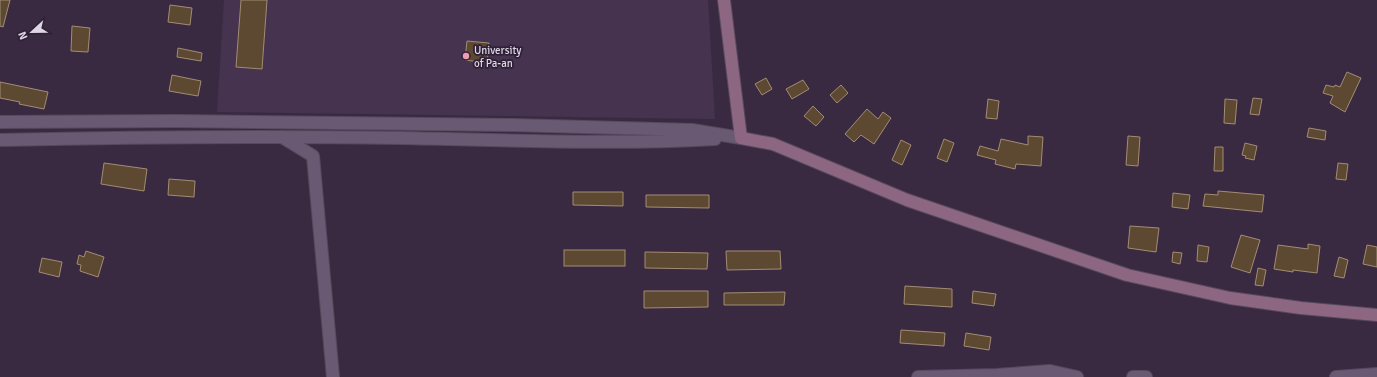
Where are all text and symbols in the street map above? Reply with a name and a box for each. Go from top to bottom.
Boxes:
north arrow [12,12,52,52]
text: N [16,30,31,42]
place label: University of Pa-an [474,44,522,70]
marker: University of Pa-an [461,51,471,61]

